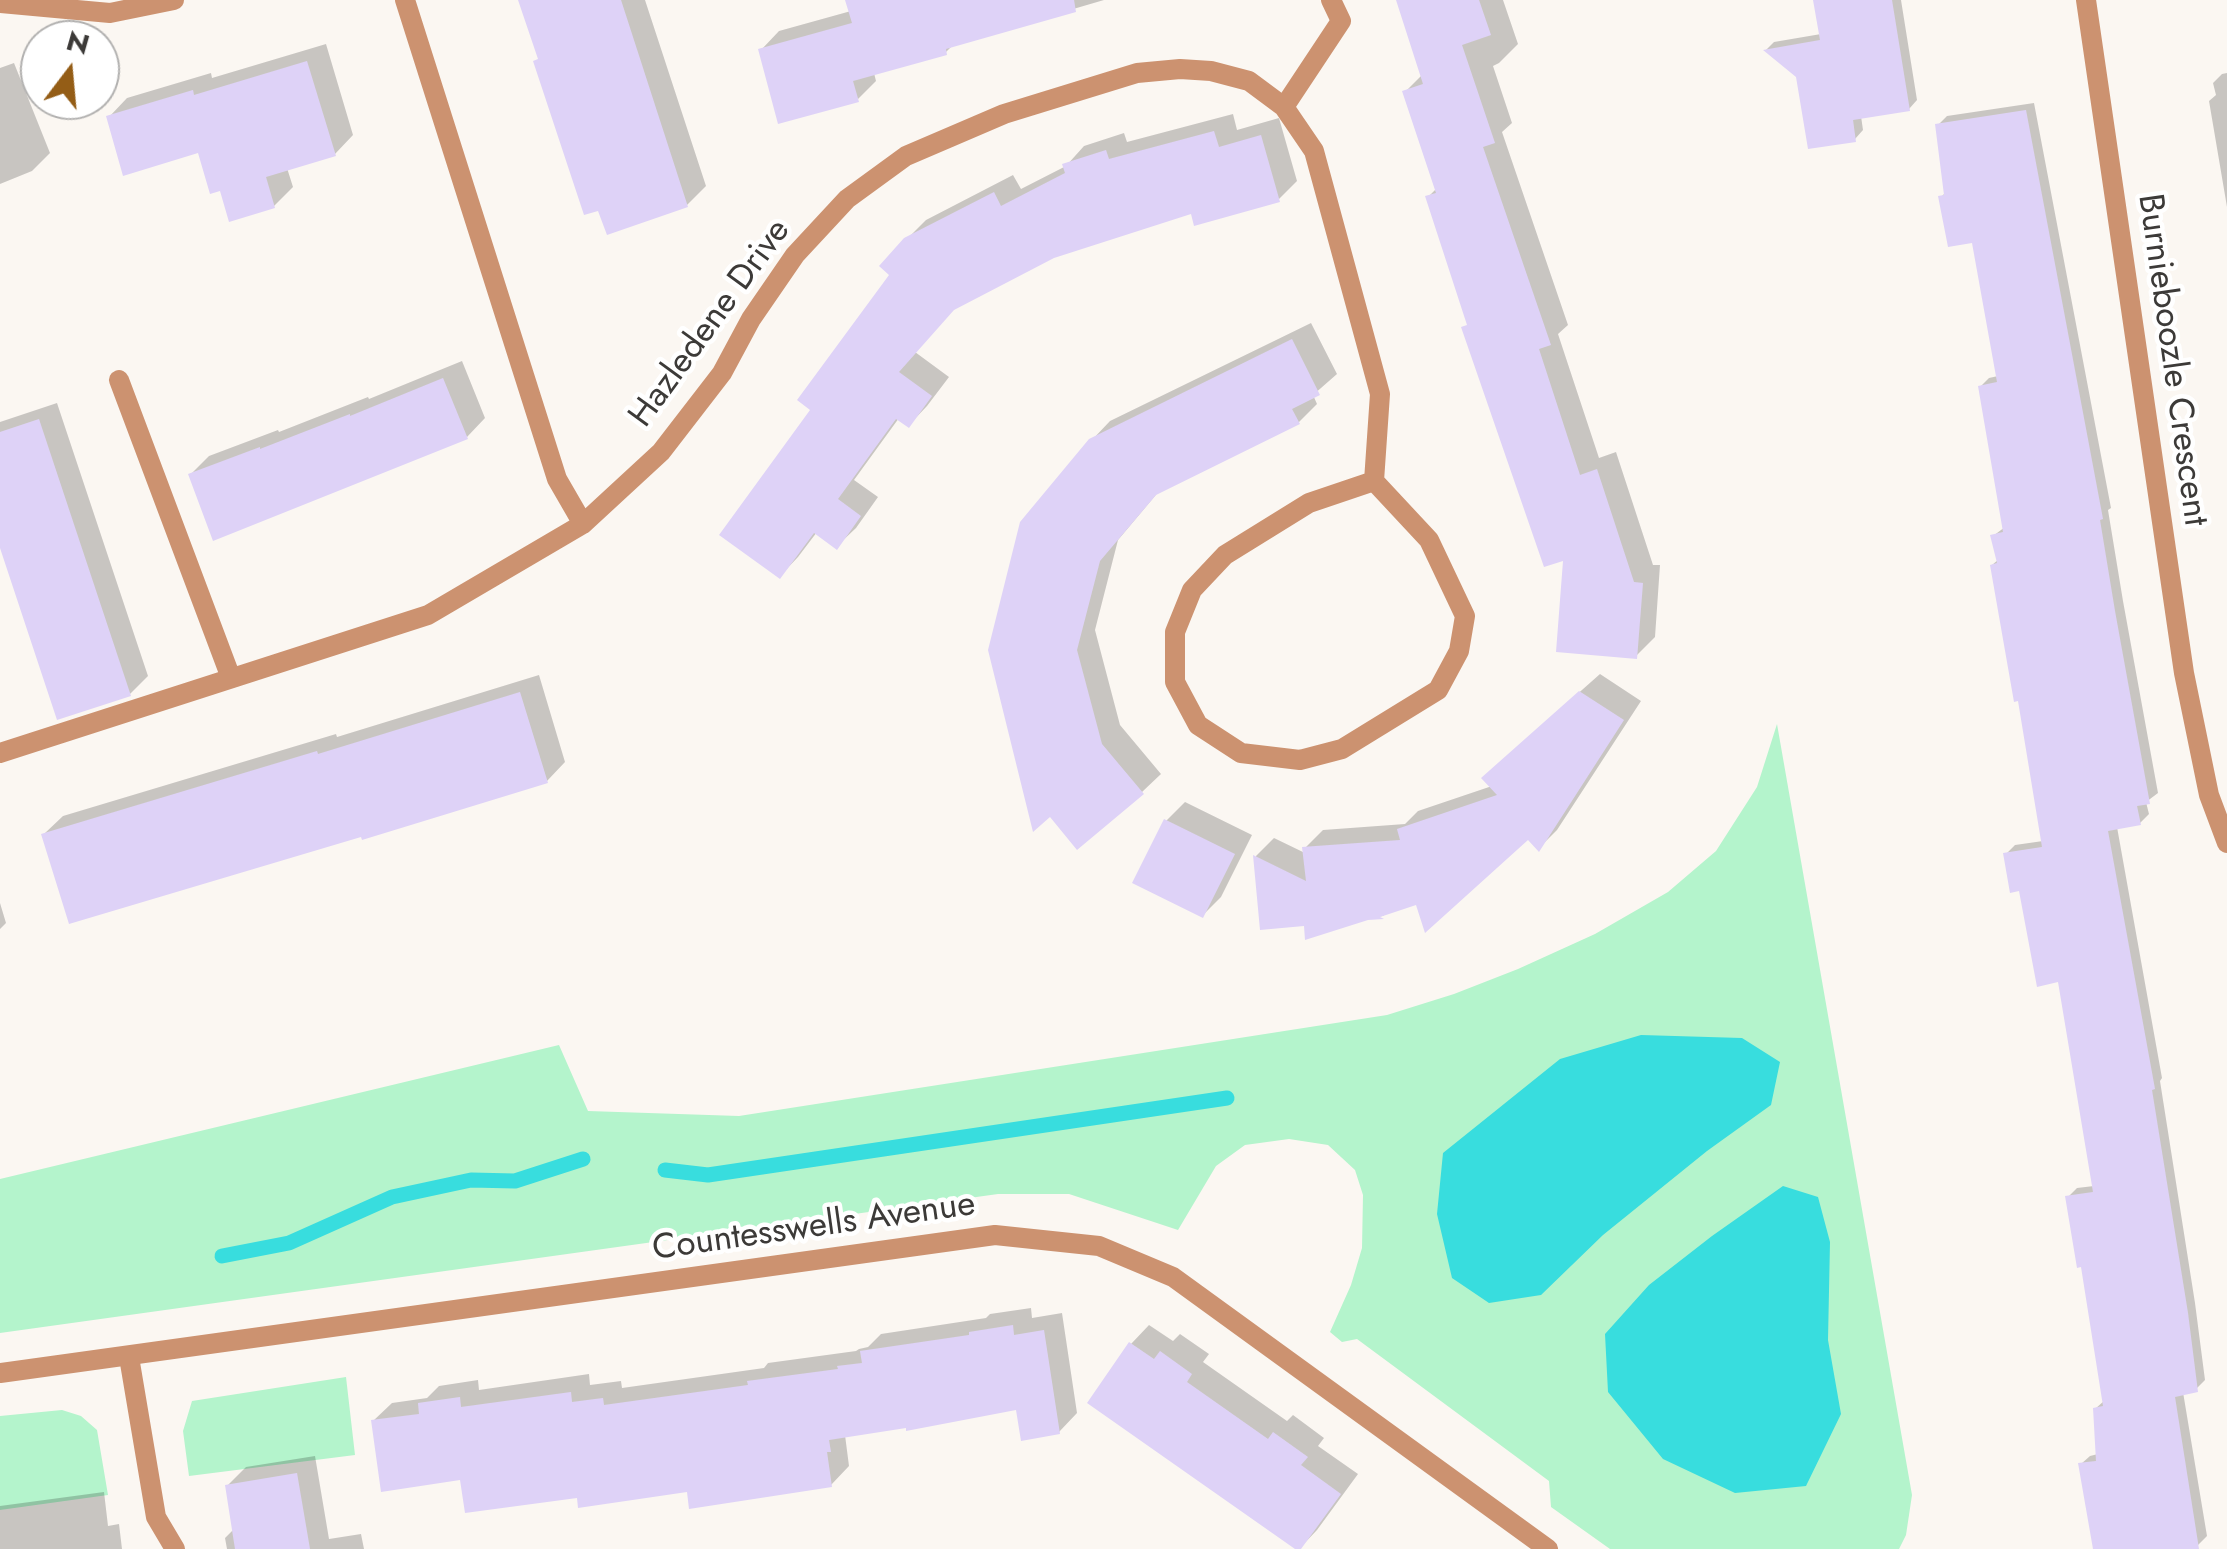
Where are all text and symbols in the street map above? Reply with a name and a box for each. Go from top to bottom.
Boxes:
north arrow [20,20,120,120]
text: N [62,20,94,65]
street label: Burnieboozle Crescent [2127,191,2215,529]
street label: Hazledene Drive [622,212,800,436]
street label: Countesswells Avenue [650,1185,978,1271]

